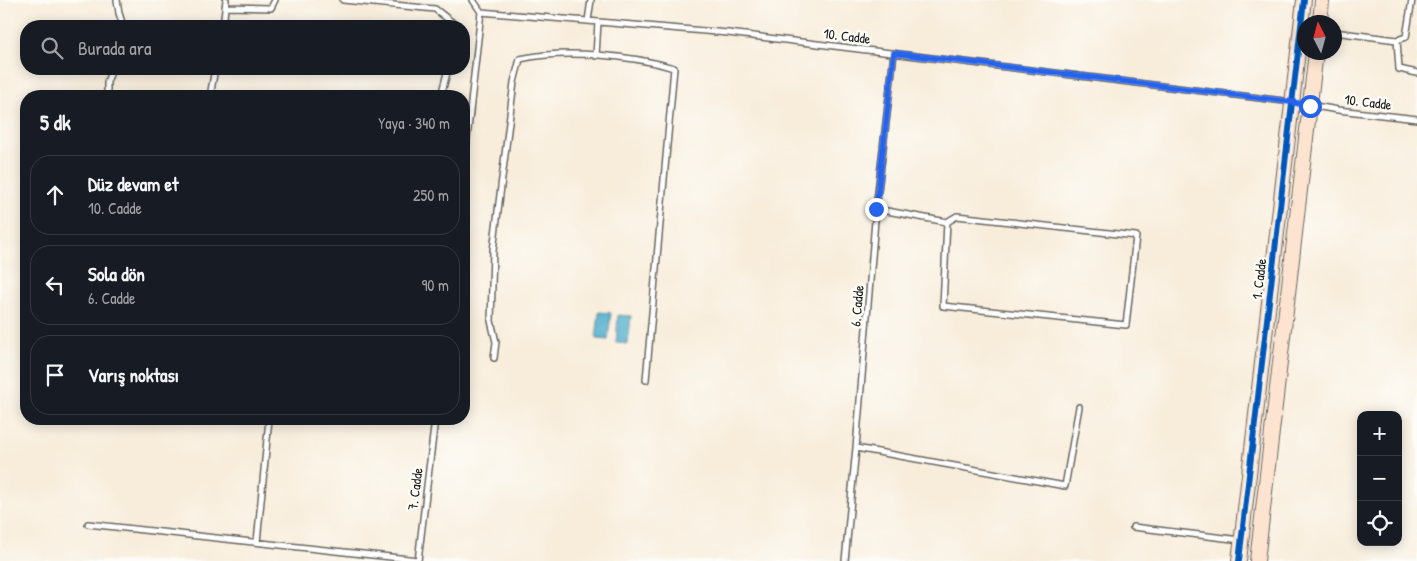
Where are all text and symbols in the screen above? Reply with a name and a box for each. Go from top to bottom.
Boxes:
north arrow [1297,15,1342,60]
search box [20,20,470,75]
street label: 10. Cadde [822,23,872,48]
icon: search [38,34,66,62]
text: Burada ara [78,35,151,61]
street label: 10. Cadde [1343,89,1393,114]
route start [1299,95,1322,118]
text: 5 dk [40,108,71,137]
text: Yaya · 340 m [378,112,450,134]
text: Düz devam et [88,171,179,197]
icon: ahead [41,181,69,209]
text: 250 m [413,184,449,206]
text: 10. Cadde [88,197,142,219]
route end [865,198,888,221]
street label: 1. Cadde [1247,257,1270,300]
text: Sola dön [88,261,145,287]
icon: left [41,271,69,299]
text: 90 m [421,274,449,296]
street label: 6. Cadde [845,284,868,327]
text: 6. Cadde [88,287,135,309]
icon: arrive [41,361,69,389]
text: Varış noktası [88,362,179,388]
map controls [1357,411,1402,546]
button: + [1357,411,1402,456]
button: − [1357,456,1402,501]
street label: 7. Cadde [402,466,427,511]
button: locate [1357,501,1402,546]

